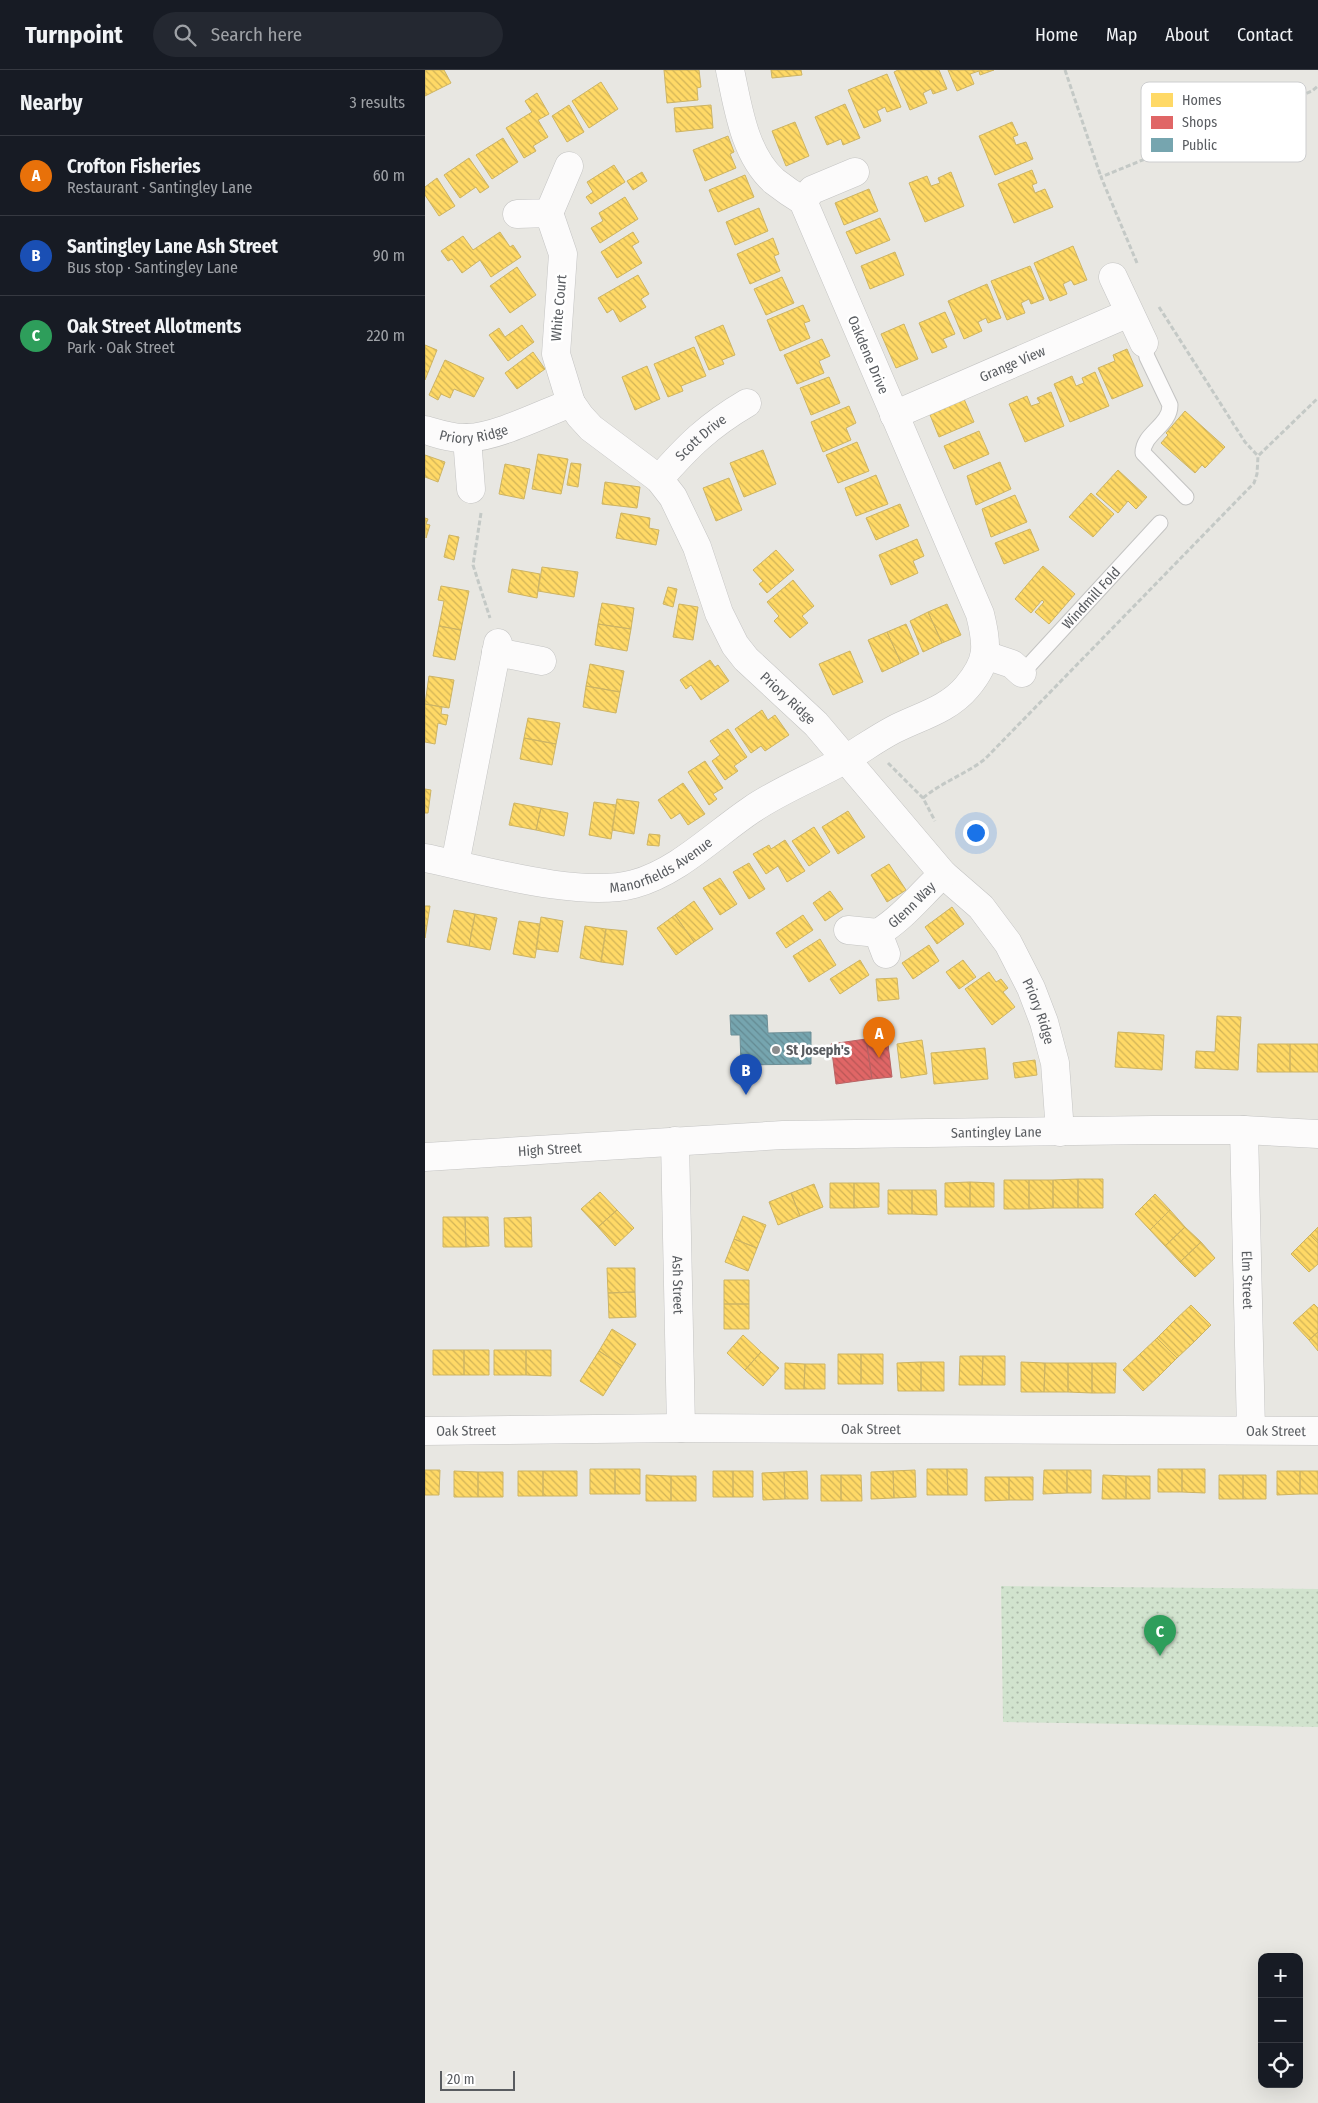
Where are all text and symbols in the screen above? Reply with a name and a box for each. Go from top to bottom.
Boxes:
search box [153,12,503,57]
text: Turnpoint [25,21,123,49]
icon: search [171,21,199,49]
text: Search here [211,23,302,46]
text: Home [1035,24,1078,46]
text: Map [1106,24,1137,46]
text: About [1165,24,1209,46]
text: Contact [1237,24,1293,46]
legend [1141,82,1306,162]
text: Nearby [20,90,82,116]
text: Homes [1182,92,1222,109]
text: 3 results [349,93,405,112]
text: Shops [1182,114,1217,131]
text: Public [1182,137,1217,154]
text: Crofton Fisheries [67,155,201,178]
text: A [32,166,40,185]
text: 60 m [373,166,405,185]
text: Restaurant · Santingley Lane [67,178,253,197]
text: Santingley Lane Ash Street [67,235,278,258]
text: B [32,246,40,265]
text: 90 m [373,246,405,265]
text: Bus stop · Santingley Lane [67,258,238,277]
street label: White Court [548,273,570,342]
street label: Oakdene Drive [844,313,892,397]
text: Oak Street Allotments [67,315,241,338]
text: C [32,326,40,345]
text: 220 m [366,326,405,345]
text: Park · Oak Street [67,338,175,357]
street label: Grange View [977,342,1048,385]
street label: Scott Drive [672,410,729,464]
street label: Priory Ridge [438,421,510,447]
street label: Windmill Fold [1058,563,1124,632]
street label: Priory Ridge [757,668,819,728]
your location [963,820,989,846]
street label: Manorfields Avenue [609,834,716,896]
street label: Glenn Way [884,877,939,932]
street label: Priory Ridge [1019,975,1058,1046]
pin: A [863,1017,895,1058]
place label: St Joseph's [786,1042,850,1059]
marker: St Joseph's [770,1044,782,1056]
pin: B [730,1054,762,1095]
street label: Santingley Lane [951,1123,1042,1141]
street label: High Street [517,1139,583,1160]
street label: Elm Street [1238,1250,1257,1310]
street label: Ash Street [669,1256,687,1315]
street label: Oak Street [841,1420,901,1438]
street label: Oak Street [436,1422,496,1439]
street label: Oak Street [1246,1422,1306,1439]
pin: C [1144,1615,1176,1656]
map controls [1258,1953,1303,2088]
button: + [1258,1953,1303,1998]
button: − [1258,1998,1303,2043]
button: locate [1258,2043,1303,2088]
scale bar [440,2068,515,2091]
text: 20 m [447,2071,475,2088]

